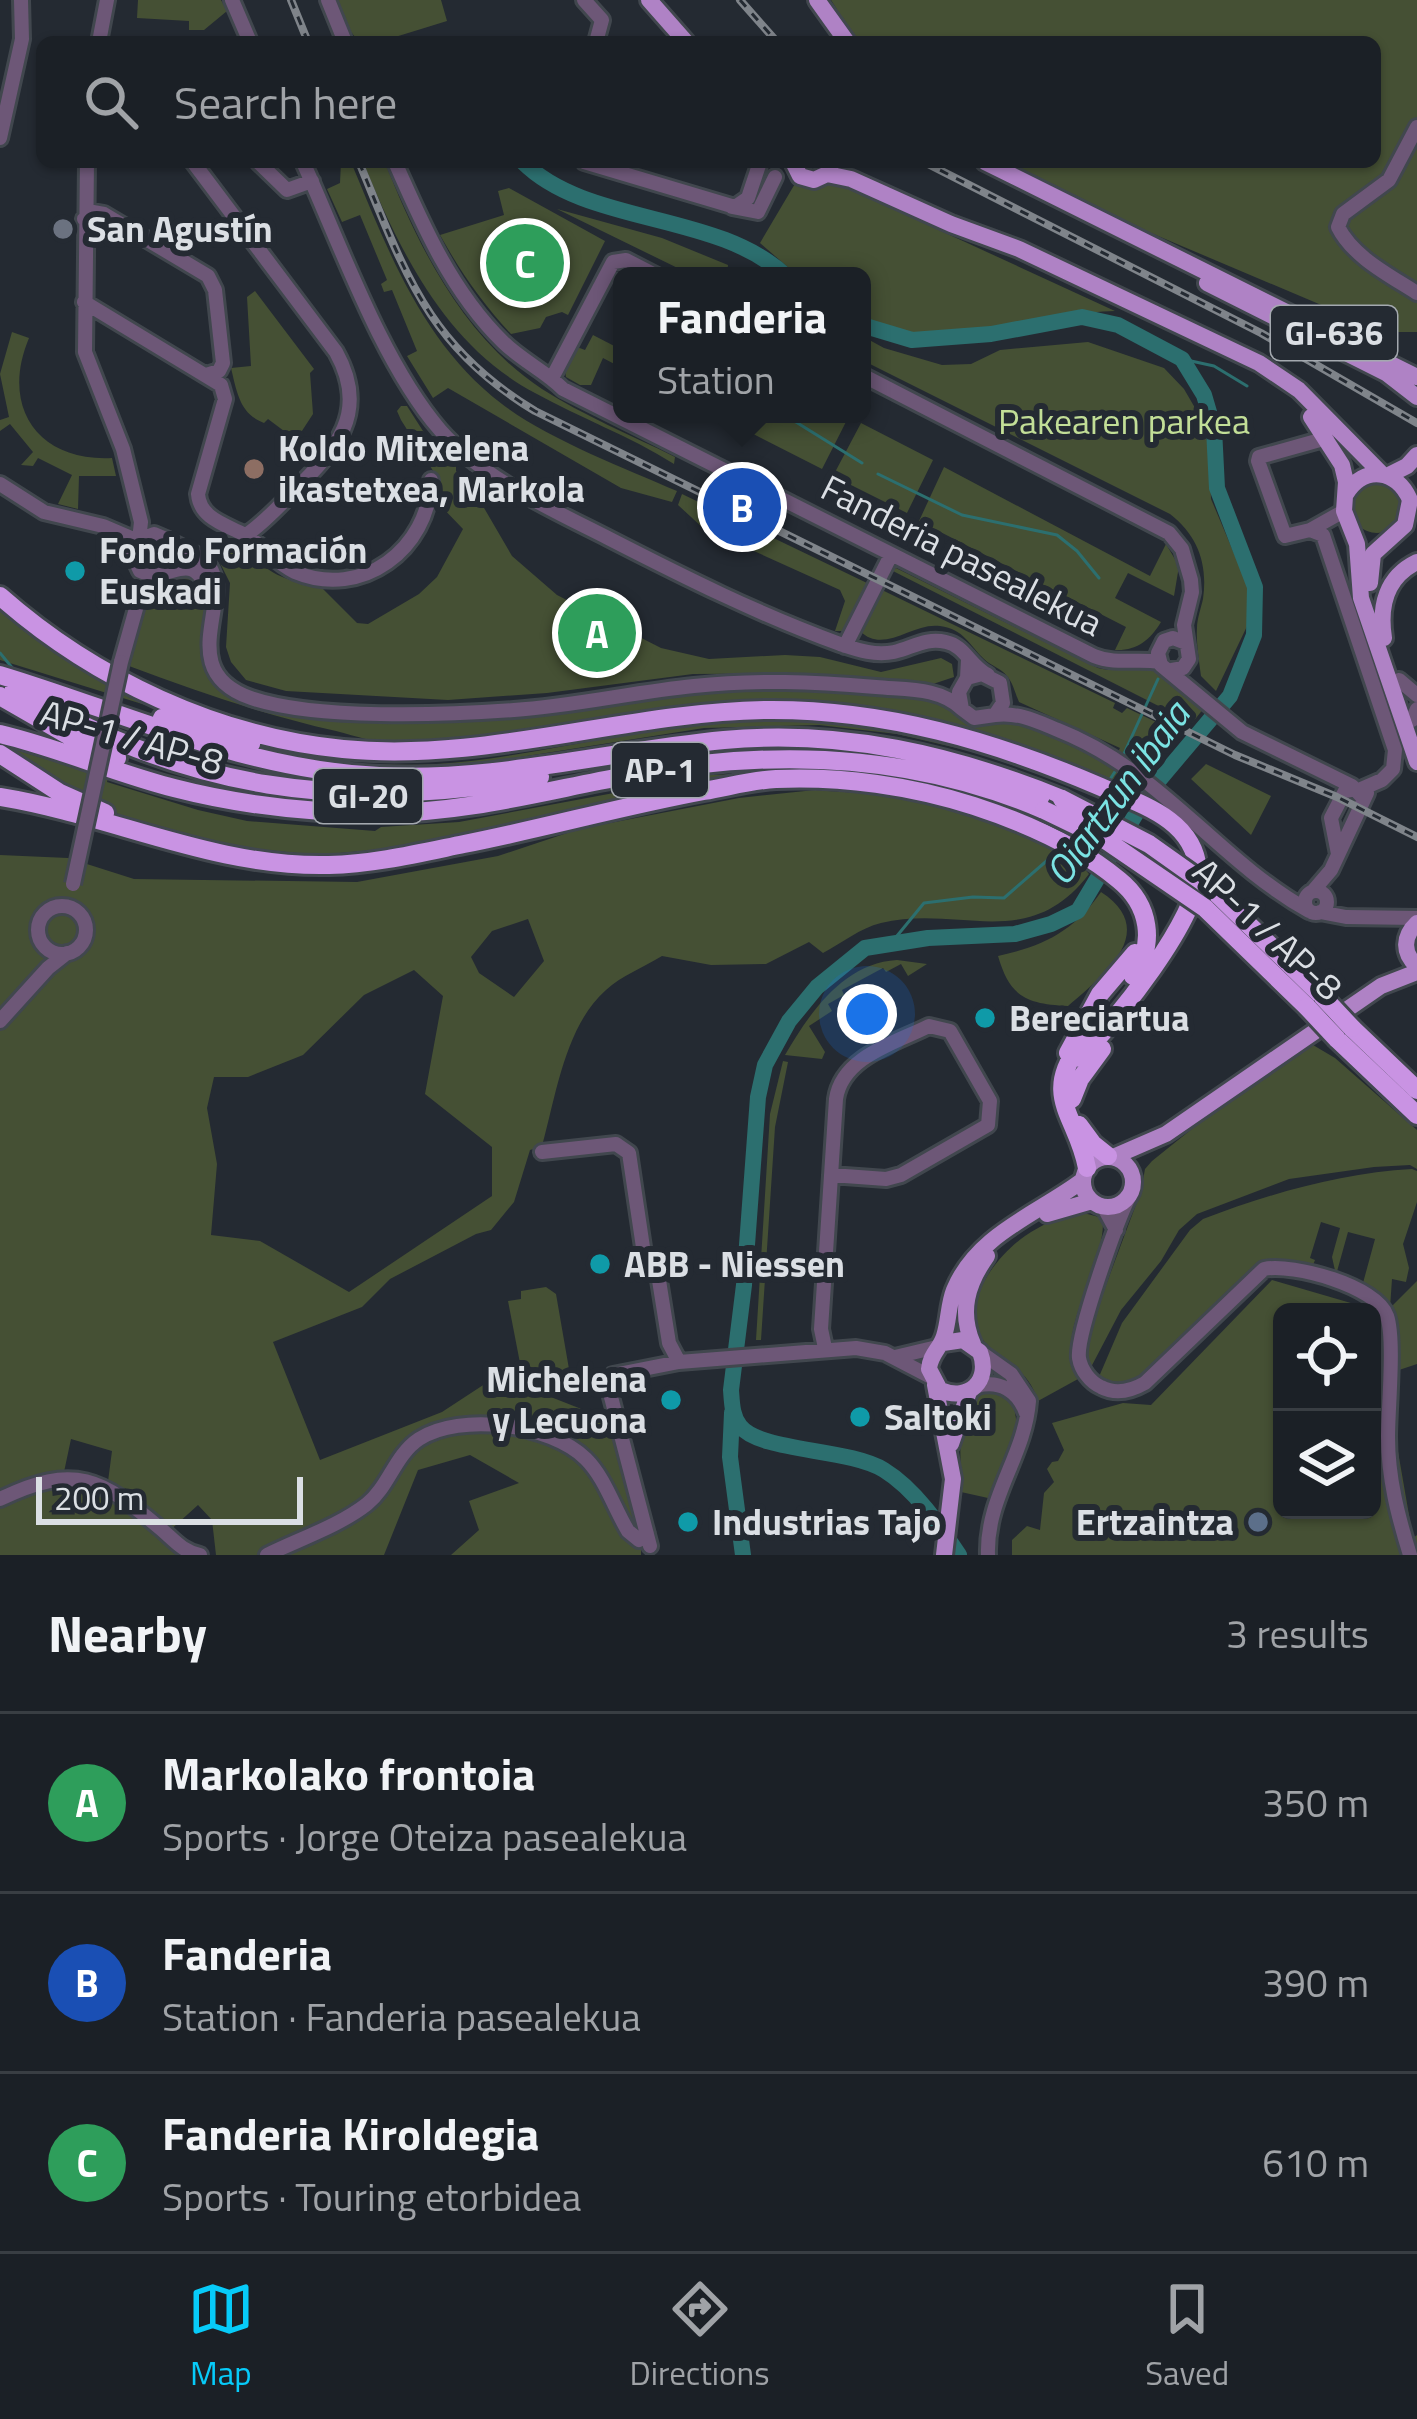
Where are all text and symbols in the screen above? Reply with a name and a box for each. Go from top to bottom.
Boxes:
search box [36,36,1381,168]
text: Search here [174,68,397,136]
icon: search [78,69,144,135]
place label: San Agustín [87,201,273,256]
marker: San Agustín [50,216,76,242]
pin: C [486,218,564,308]
popup [613,267,871,423]
text: Fanderia [657,282,827,350]
road number: GI-636 [1271,306,1397,360]
text: Station [657,350,775,409]
park label: Pakearen parkea [998,393,1250,448]
place label: Koldo Mitxelena ikastetxea, Markola [278,420,585,516]
marker: Koldo Mitxelena ikastetxea, Markola [241,456,267,482]
street label: Fanderia pasealekua [812,460,1113,649]
pin: B [703,462,781,552]
place label: Fondo Formación Euskadi [99,522,367,618]
marker: Fondo Formación Euskadi [62,558,88,584]
pin: A [558,588,636,678]
street label: AP-1 / AP-8 [34,684,230,789]
water label: Oiartzun ibaia [1030,686,1205,897]
road number: AP-1 [612,743,708,797]
road number: GI-20 [314,769,422,823]
street label: AP-1 / AP-8 [1181,845,1356,1013]
your location [837,984,897,1044]
place label: Bereciartua [1009,990,1190,1045]
marker: Bereciartua [972,1005,998,1031]
place label: ABB - Niessen [624,1236,845,1291]
marker: ABB - Niessen [587,1251,613,1277]
map controls [1273,1303,1381,1519]
button: locate [1273,1303,1381,1411]
place label: Michelena y Lecuona [486,1351,647,1447]
marker: Michelena y Lecuona [658,1387,684,1413]
place label: Saltoki [884,1389,992,1444]
marker: Saltoki [847,1404,873,1430]
button: layers [1273,1411,1381,1519]
scale bar [36,1471,303,1524]
text: 200 m [54,1473,144,1523]
place label: Industrias Tajo [712,1494,941,1549]
place label: Ertzaintza [1076,1494,1234,1549]
marker: Industrias Tajo [675,1509,701,1535]
marker: Ertzaintza [1245,1509,1271,1535]
text: Nearby [48,1594,207,1672]
text: 3 results [1226,1604,1369,1663]
text: Markolako frontoia [162,1739,535,1807]
text: A [75,1773,99,1832]
text: 350 m [1262,1773,1369,1832]
text: Sports · Jorge Oteiza pasealekua [162,1807,687,1866]
text: Fanderia [162,1919,332,1987]
text: B [75,1953,99,2012]
text: 390 m [1262,1953,1369,2012]
text: Station · Fanderia pasealekua [162,1987,641,2046]
text: Fanderia Kiroldegia [162,2099,539,2167]
text: C [76,2133,98,2192]
text: 610 m [1262,2133,1369,2192]
text: Sports · Touring etorbidea [162,2167,581,2226]
tab: Map [188,2276,254,2398]
tab: Directions [630,2276,769,2398]
tab: Saved [1145,2276,1229,2398]

